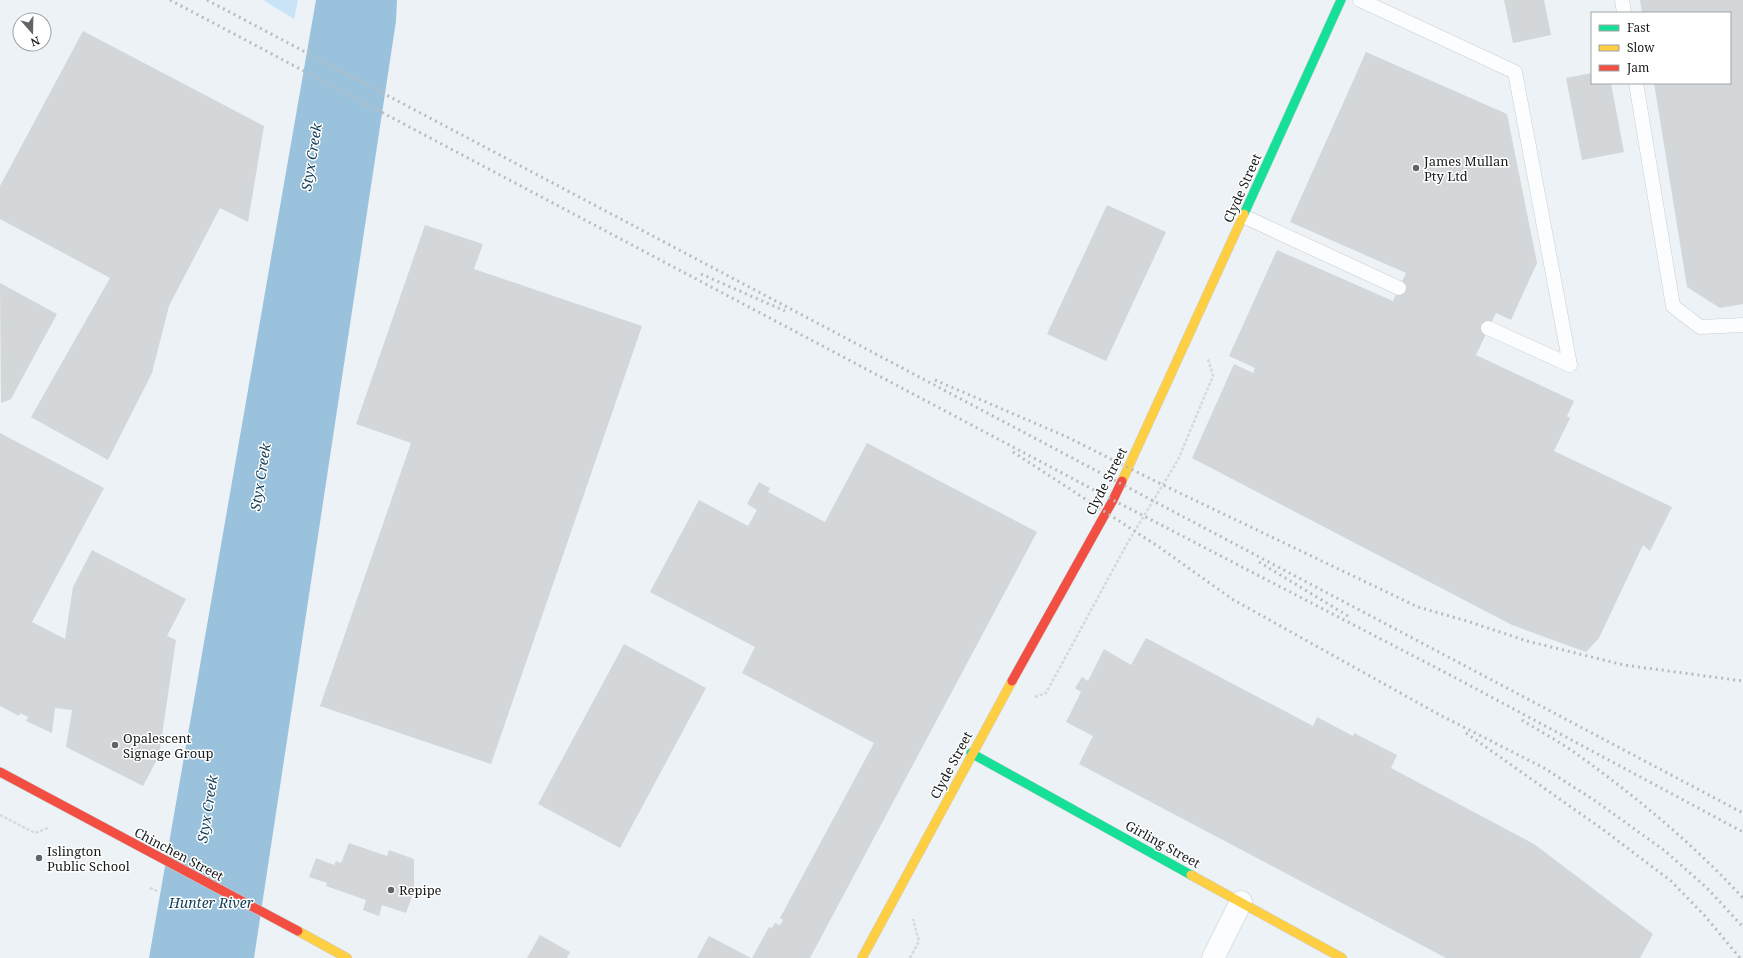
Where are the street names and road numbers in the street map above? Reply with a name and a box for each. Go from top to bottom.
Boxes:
street label: Clyde Street [1219,150,1265,225]
street label: Clyde Street [1081,444,1131,518]
street label: Clyde Street [926,728,976,802]
street label: Girling Street [1122,816,1204,872]
street label: Chinchen Street [131,823,227,885]

